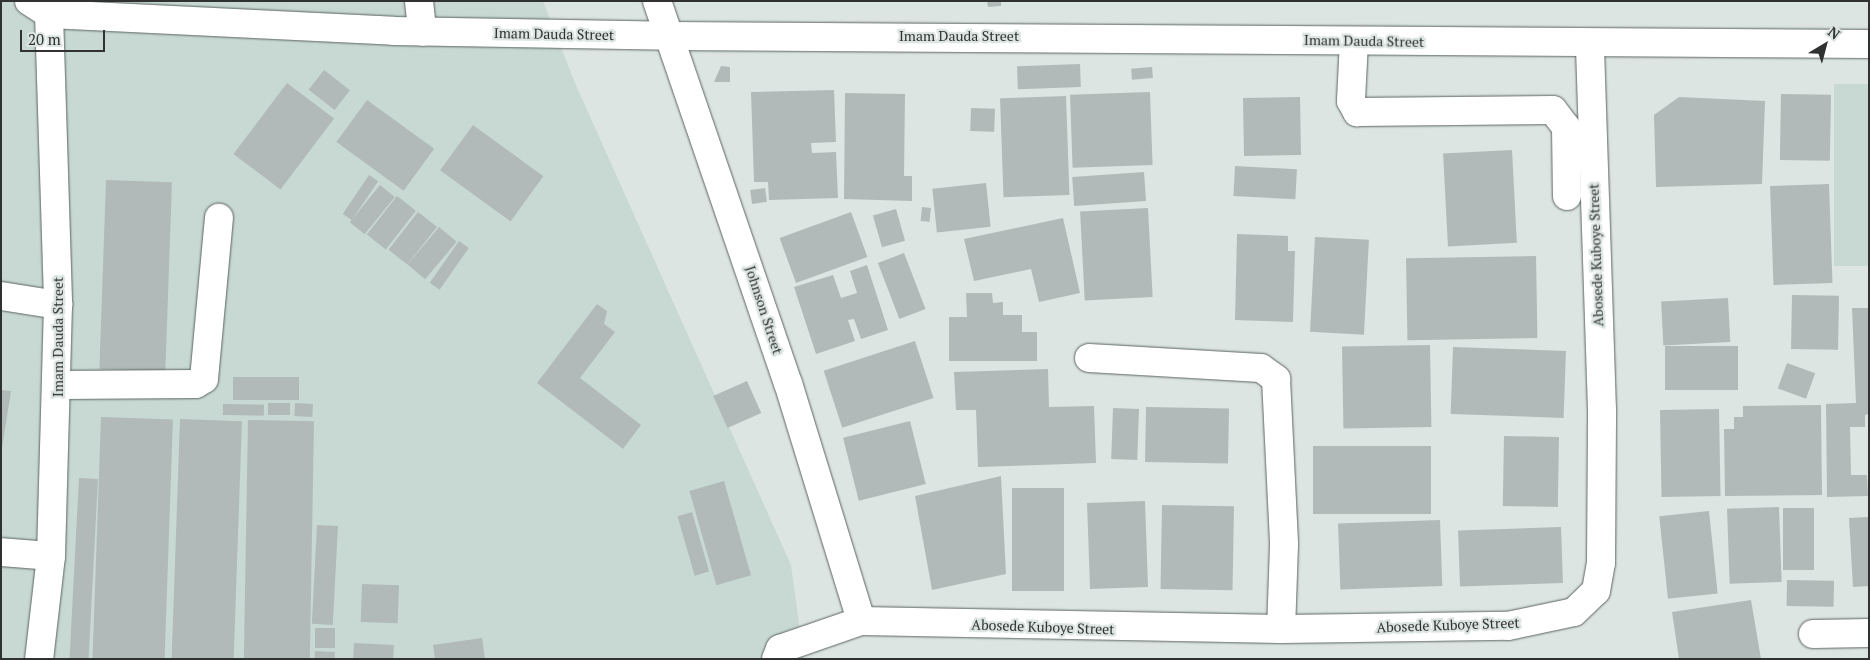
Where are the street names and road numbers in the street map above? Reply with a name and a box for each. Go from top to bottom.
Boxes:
street label: Imam Dauda Street [494,25,614,43]
street label: Imam Dauda Street [899,28,1019,44]
street label: Imam Dauda Street [1304,32,1424,50]
street label: Abosede Kuboye Street [1585,183,1607,327]
street label: Johnson Street [742,264,786,356]
street label: Imam Dauda Street [50,277,66,397]
street label: Abosede Kuboye Street [1376,614,1520,636]
street label: Abosede Kuboye Street [971,616,1115,638]

